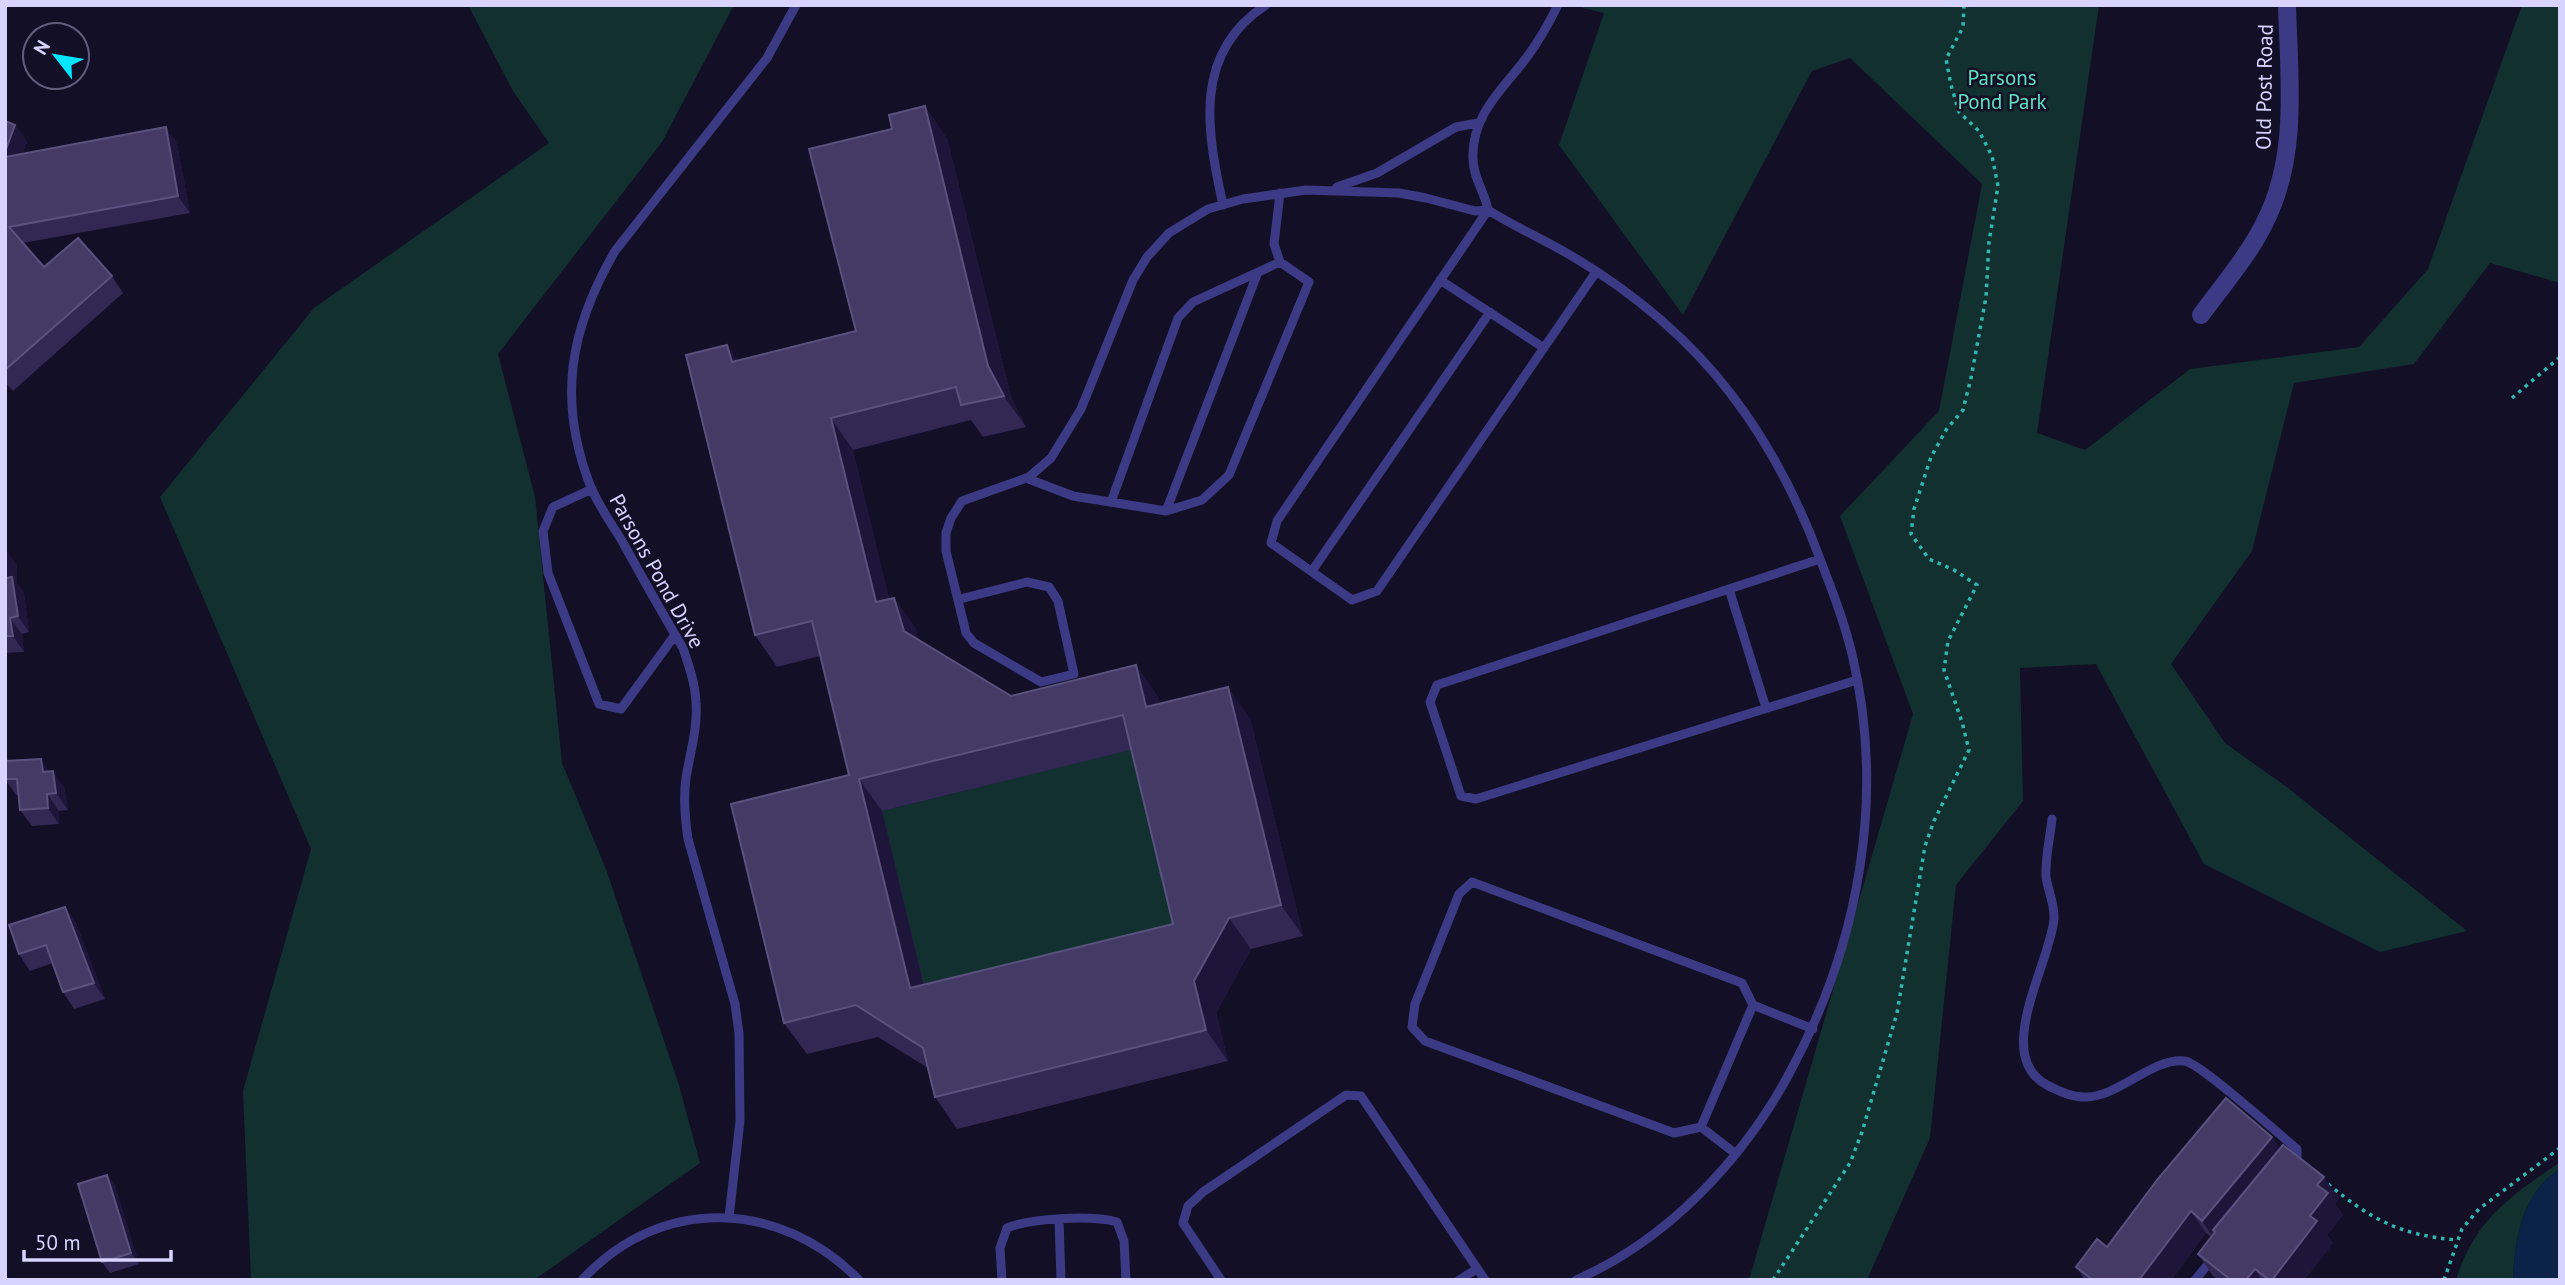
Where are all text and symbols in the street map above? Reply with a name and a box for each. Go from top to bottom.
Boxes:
north arrow [21,21,91,91]
street label: Old Post Road [2249,24,2279,150]
text: N [28,36,55,59]
park label: Parsons Pond Park [1957,64,2047,115]
street label: Parsons Pond Drive [603,489,711,653]
scale bar [24,1218,172,1262]
text: 50 m [35,1229,81,1256]

